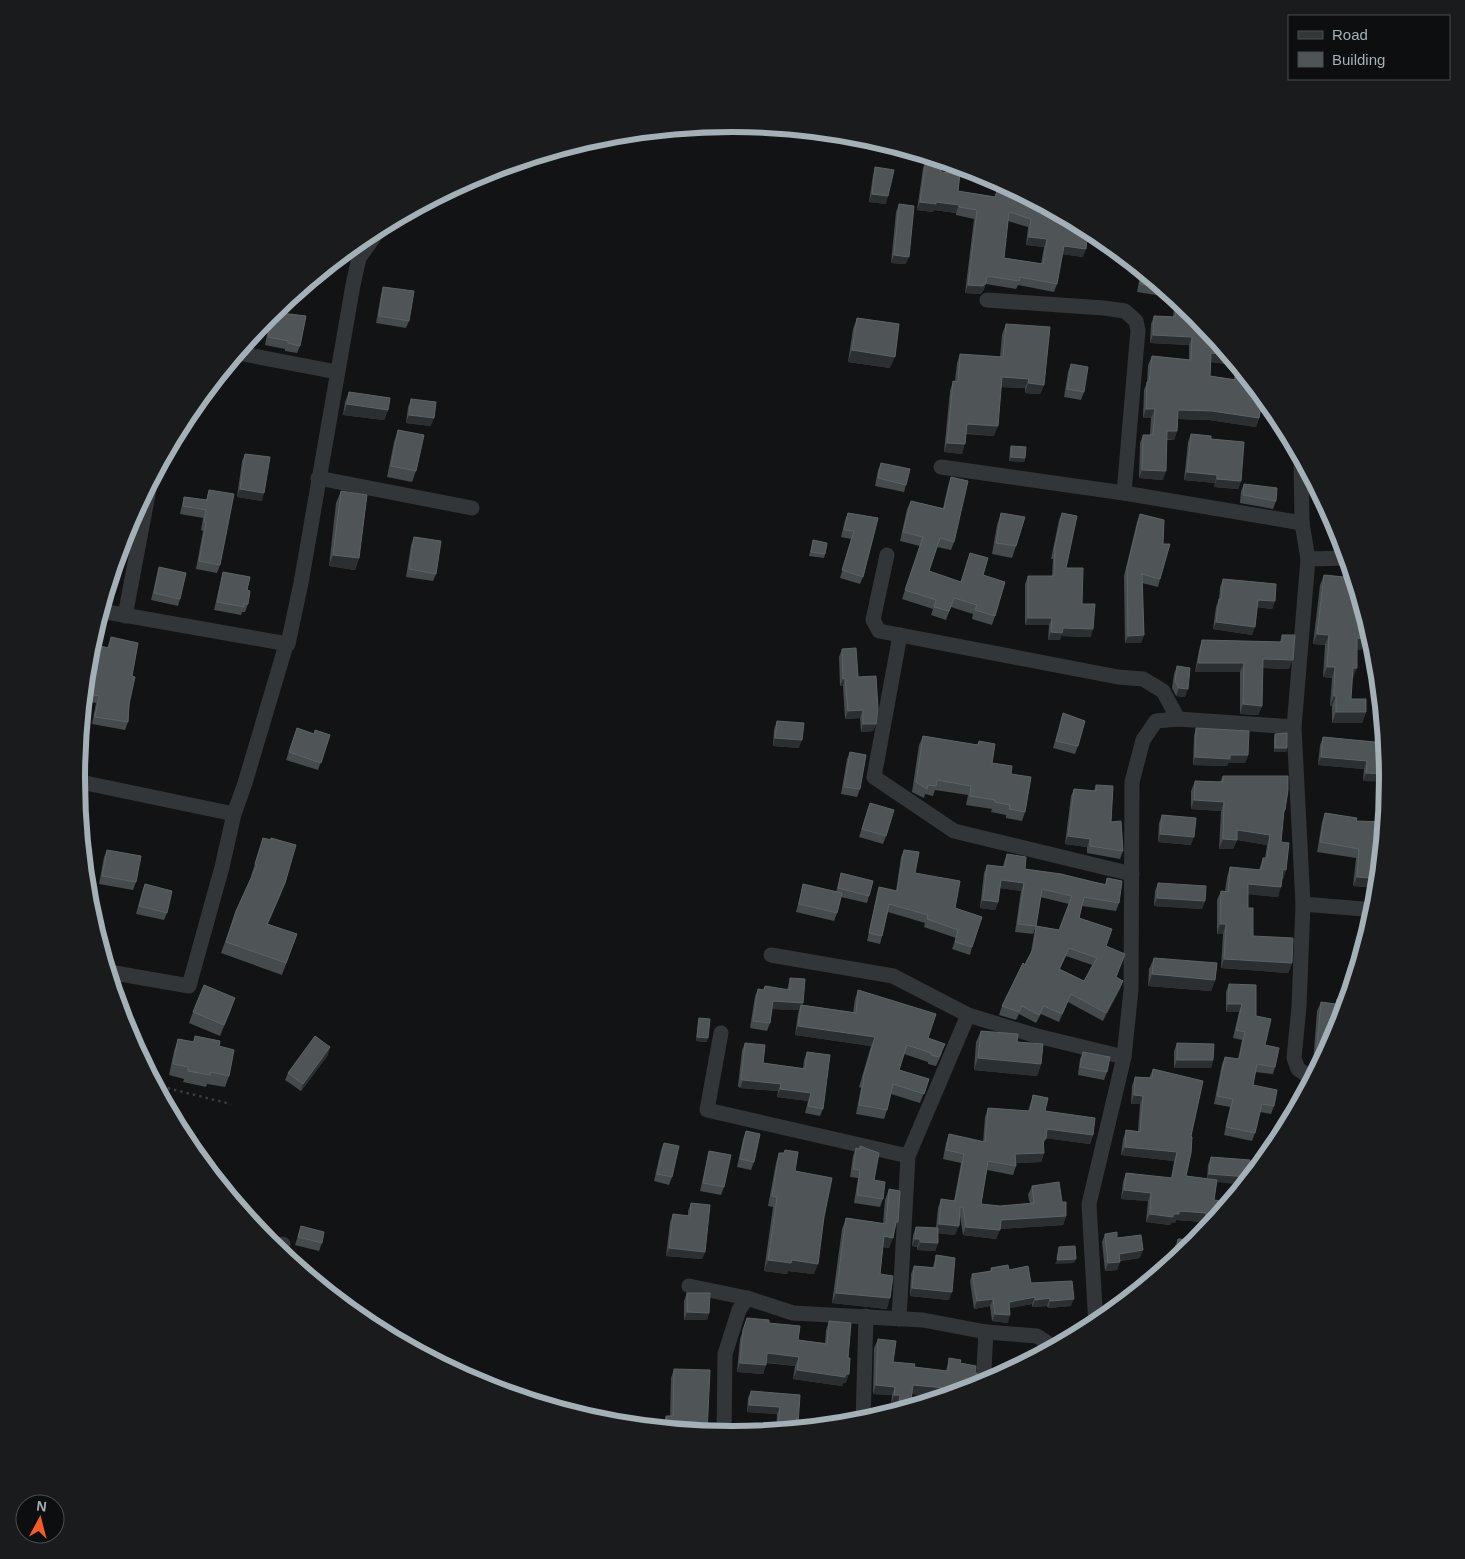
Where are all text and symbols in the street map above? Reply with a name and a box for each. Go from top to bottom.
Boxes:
legend [1288,15,1450,80]
text: Road [1332,26,1368,43]
text: Building [1332,51,1385,68]
north arrow [15,1494,65,1544]
text: N [36,1498,48,1515]

